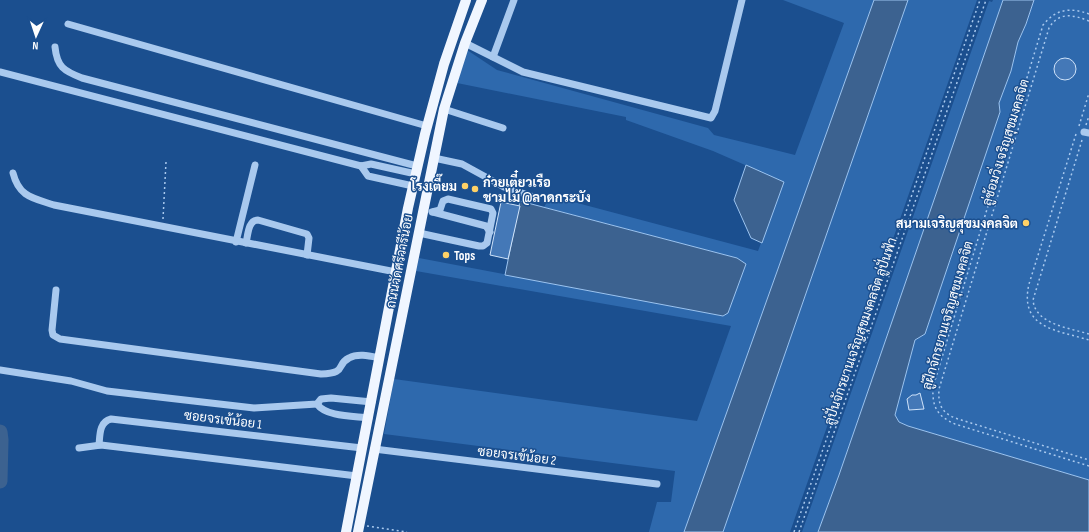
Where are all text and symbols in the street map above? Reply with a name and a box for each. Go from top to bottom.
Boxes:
north arrow [16,16,56,56]
text: N [32,39,39,52]
street label: ลู่ซ้อมวิ่งเจริญสุขมงคลจิต [975,76,1034,208]
place label: ก๋วยเตี๋ยวเรือ ชามไม้ @ลาดกระบัง [483,169,591,206]
place label: โรงเตี๊ยม [410,173,457,195]
marker: โรงเตี๊ยม [460,181,470,191]
marker: ก๋วยเตี๋ยวเรือ ชามไม้ @ลาดกระบัง [470,184,480,194]
street label: ถนนวัดศรีวารีน้อย [381,213,417,309]
place label: สนามเจริญสุขมงคลจิต [896,215,1018,234]
marker: สนามเจริญสุขมงคลจิต [1021,218,1031,228]
street label: ลู่ปั่นจักรยานเจริญสุขมงคลจิต ลู่ปั่นฟ้า [817,234,902,428]
street label: ลู่ฝึกจักรยานเจริญสุขมงคลจิต [918,239,978,392]
place label: Tops [454,248,475,264]
marker: Tops [441,250,451,260]
street label: ซอยจรเข้น้อย 1 [183,405,263,433]
street label: ซอยจรเข้น้อย 2 [477,441,557,469]

